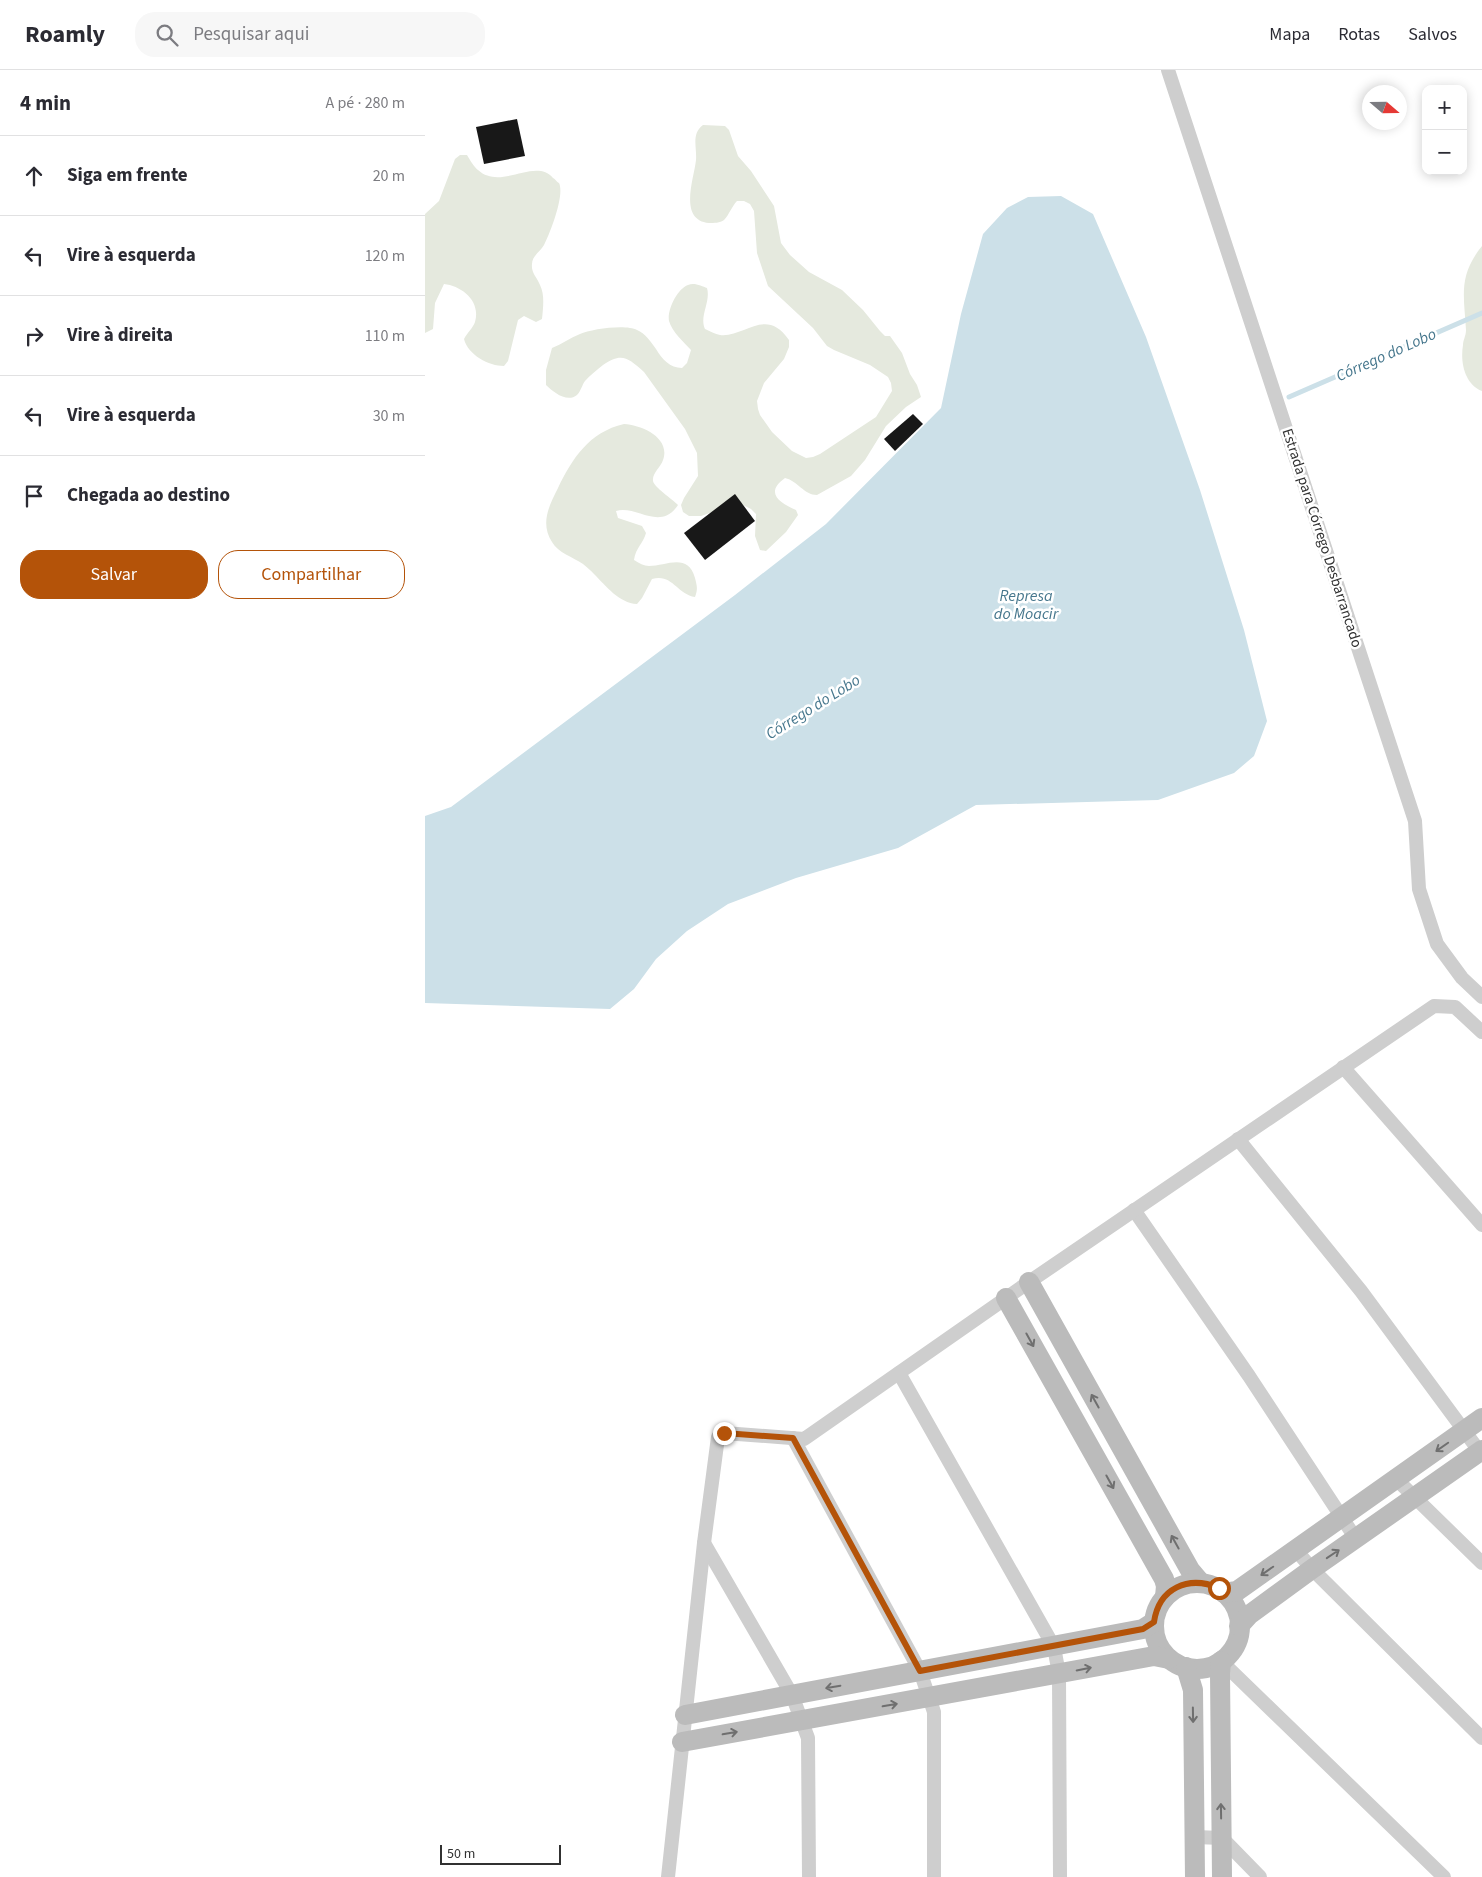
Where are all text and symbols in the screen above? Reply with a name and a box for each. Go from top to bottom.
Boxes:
search box [135,12,485,57]
text: Roamly [25,17,105,52]
icon: search [153,21,181,49]
text: Pesquisar aqui [193,21,309,48]
text: Mapa [1269,22,1310,47]
text: Rotas [1338,22,1380,47]
text: Salvos [1408,22,1457,47]
north arrow [1362,85,1407,130]
map controls [1422,85,1467,175]
button: + [1422,85,1467,130]
text: 4 min [20,88,71,118]
text: A pé · 280 m [326,92,405,114]
button: − [1422,130,1467,175]
icon: ahead [20,162,48,190]
text: Siga em frente [67,162,188,189]
text: 20 m [373,165,405,187]
icon: left [20,242,48,270]
text: Vire à esquerda [67,242,196,269]
text: 120 m [365,245,405,267]
icon: right [20,322,48,350]
text: Vire à direita [67,322,173,349]
water label: Córrego do Lobo [1332,323,1440,387]
text: 110 m [365,325,405,347]
icon: left [20,402,48,430]
text: Vire à esquerda [67,402,196,429]
text: 30 m [373,405,405,427]
street label: Estrada para Córrego Desbarrancado [1277,426,1367,650]
icon: arrive [20,482,48,510]
text: Chegada ao destino [67,482,230,509]
button: Salvar [20,550,208,599]
button: Compartilhar [218,550,405,599]
water label: Represa do Moacir [994,585,1060,625]
water label: Córrego do Lobo [762,669,864,745]
one-way arrow [1025,1333,1035,1348]
one-way arrow [1090,1393,1100,1408]
route end [713,1422,736,1445]
one-way arrow [1435,1442,1449,1452]
one-way arrow [1105,1474,1115,1489]
one-way arrow [1169,1536,1179,1550]
one-way arrow [1326,1549,1340,1559]
one-way arrow [1260,1566,1274,1576]
route start [1208,1577,1231,1600]
one-way arrow [1075,1664,1091,1673]
one-way arrow [825,1683,841,1693]
one-way arrow [881,1699,897,1709]
one-way arrow [1189,1706,1198,1722]
one-way arrow [721,1728,737,1738]
one-way arrow [1216,1803,1226,1820]
scale bar [440,1842,561,1865]
text: 50 m [447,1844,475,1864]

